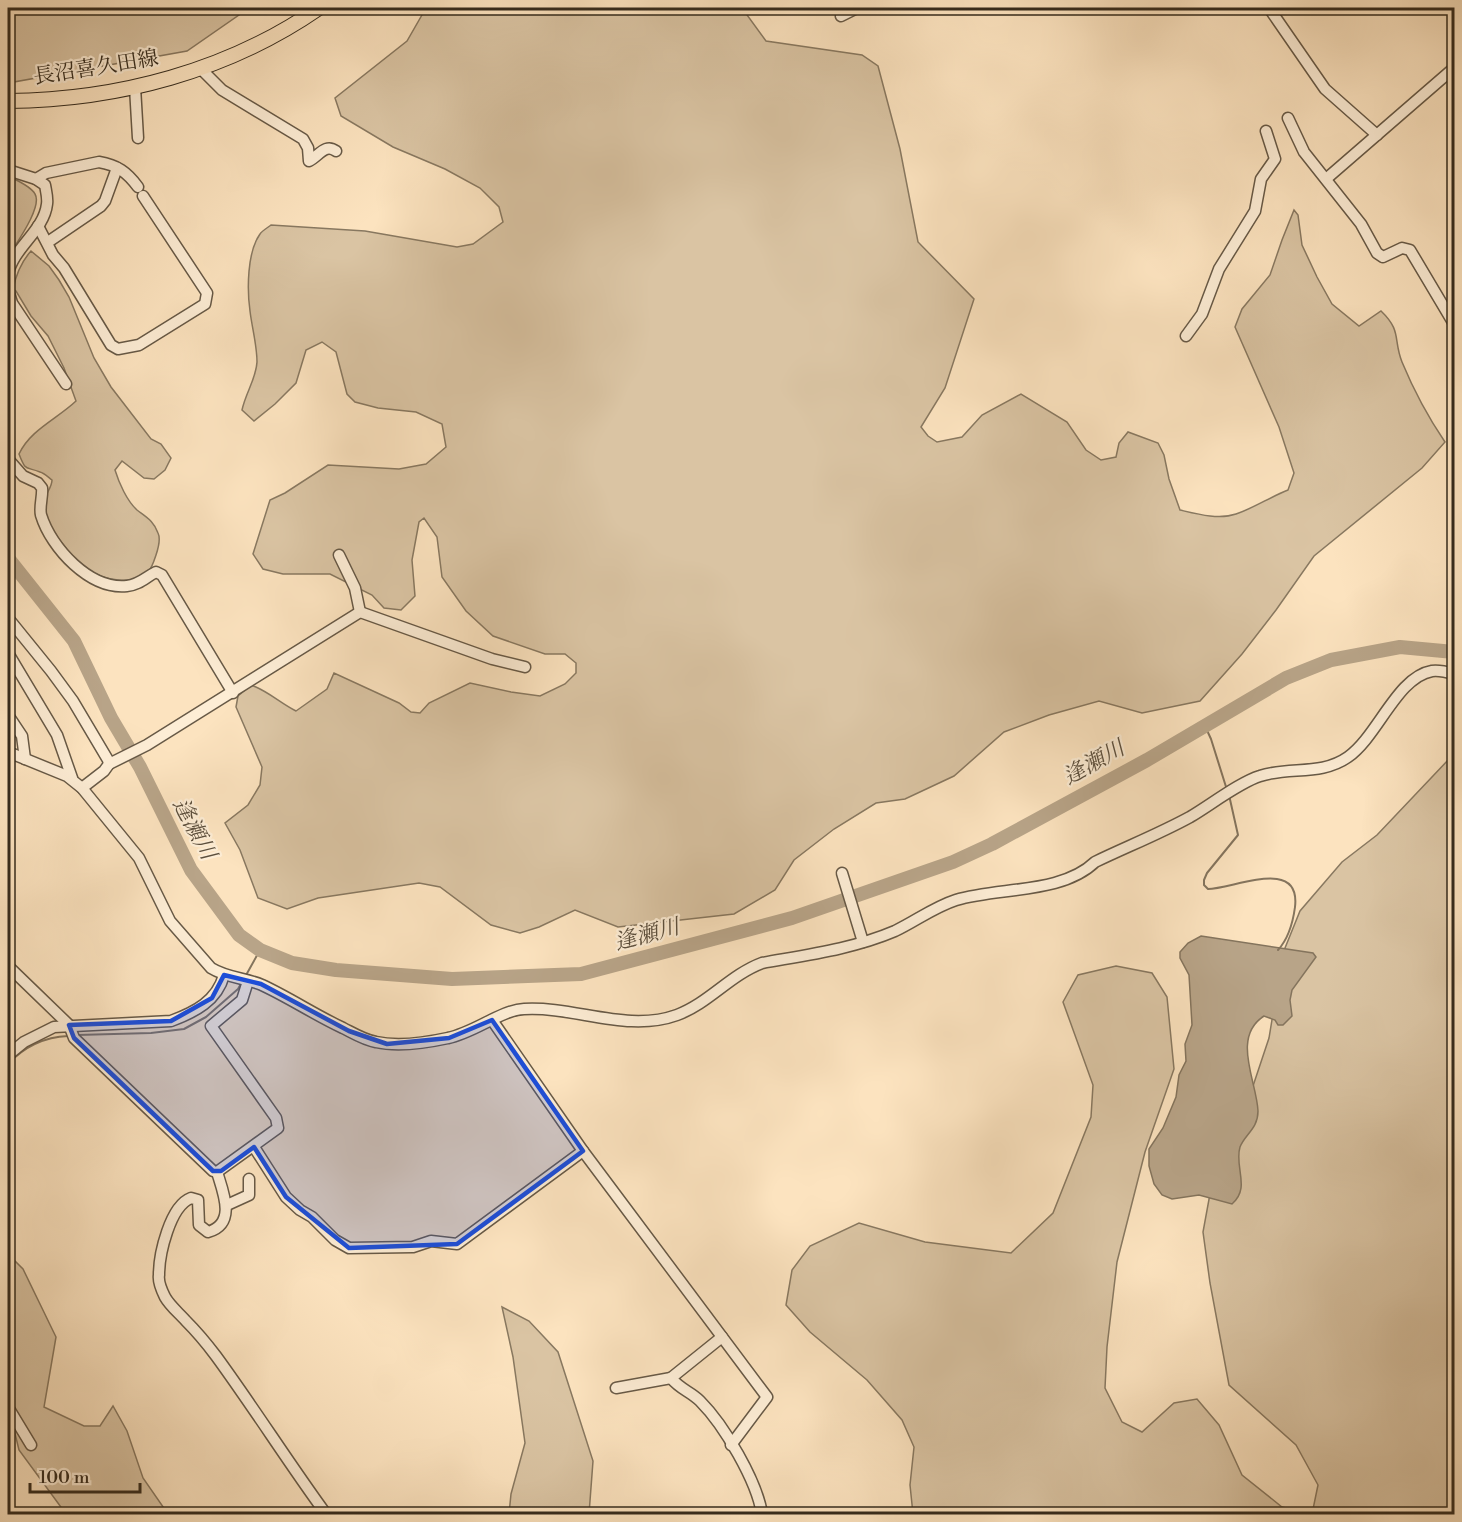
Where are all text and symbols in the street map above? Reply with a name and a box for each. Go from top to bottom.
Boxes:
street label: 長沼喜久田線 [32,45,160,91]
water label: 逢瀬川 [1059,734,1131,791]
water label: 逢瀬川 [167,794,222,866]
water label: 逢瀬川 [612,913,684,957]
scale bar [30,1456,140,1494]
text: 100 m [39,1466,90,1489]

